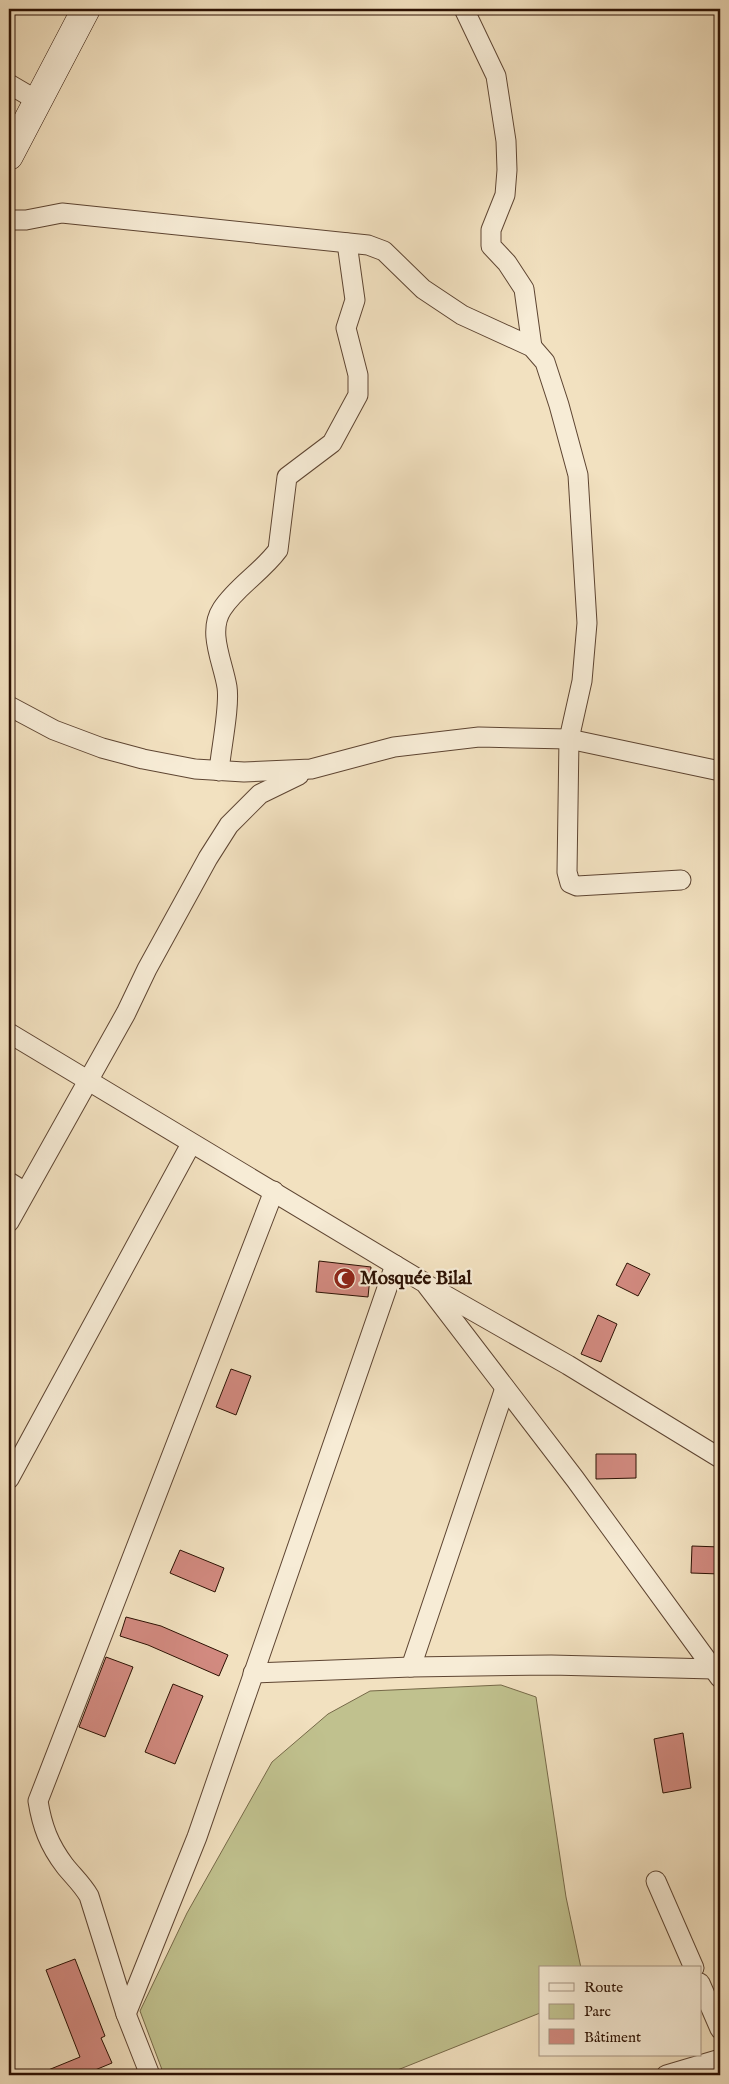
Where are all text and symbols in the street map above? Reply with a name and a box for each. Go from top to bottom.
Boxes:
mosque icon: Mosquée Bilal [332,1267,356,1291]
place label: Mosquée Bilal [360,1267,472,1291]
legend [539,1966,702,2056]
text: Route [584,1978,623,1997]
text: Parc [584,2002,611,2021]
text: Bâtiment [584,2028,641,2047]

